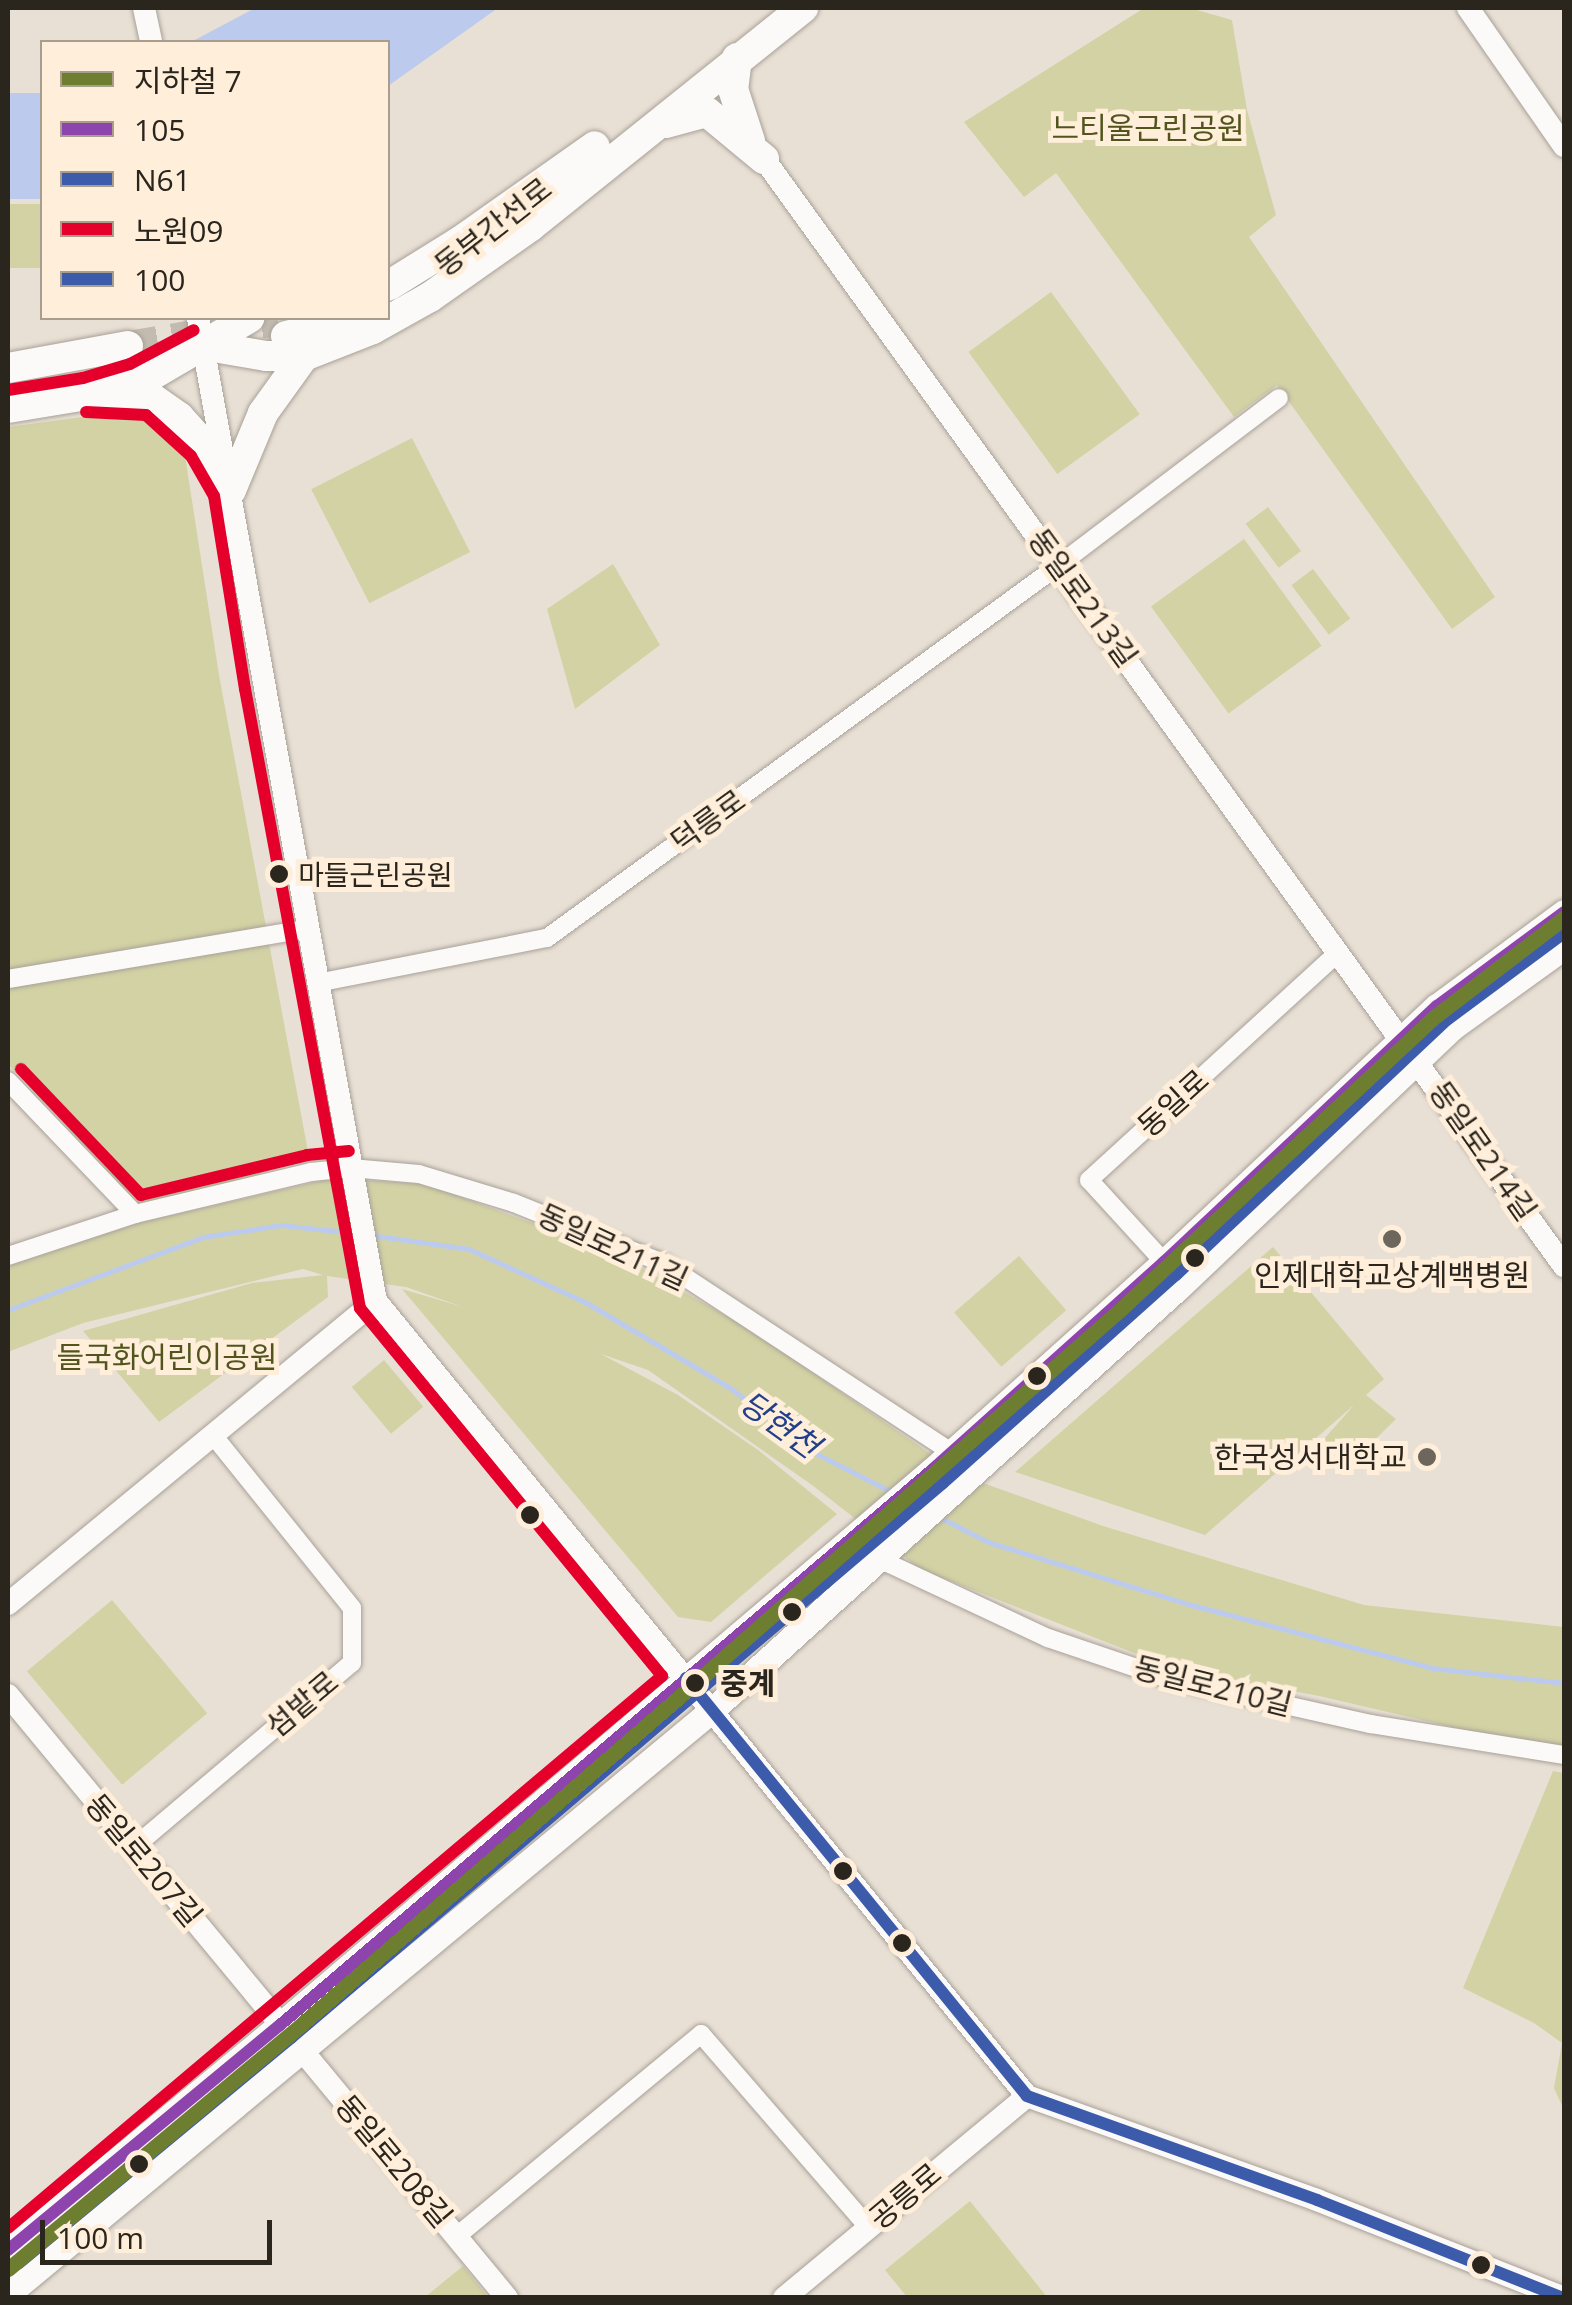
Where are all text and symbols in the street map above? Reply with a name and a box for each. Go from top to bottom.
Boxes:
legend [40,40,390,320]
text: 지하철 7 [134,60,242,101]
text: 105 [134,109,185,150]
park label: 느티울근린공원 [1051,110,1245,146]
text: N61 [134,159,191,200]
street label: 동부간선로 [428,170,558,284]
text: 노원09 [134,210,224,251]
text: 100 [134,259,185,300]
street label: 동일로213길 [1021,522,1145,674]
street label: 덕릉로 [664,782,752,860]
place label: 마들근린공원 [298,857,453,891]
marker: 마들근린공원 [269,864,289,884]
street label: 동일로 [1130,1062,1216,1144]
street label: 동일로214길 [1422,1074,1544,1228]
street label: 동일로211길 [532,1196,694,1298]
marker: 인제대학교상계백병원 [1379,1226,1405,1252]
unlabelled marker [1185,1248,1205,1268]
place label: 인제대학교상계백병원 [1254,1257,1530,1293]
park label: 들국화어린이공원 [57,1339,277,1375]
unlabelled marker [1027,1366,1047,1386]
water label: 당현천 [733,1383,827,1465]
place label: 한국성서대학교 [1214,1439,1407,1475]
marker: 한국성서대학교 [1416,1446,1438,1468]
unlabelled marker [520,1505,540,1525]
unlabelled marker [782,1602,802,1622]
street label: 동일로210길 [1130,1649,1296,1723]
street label: 섬밭로 [259,1664,345,1744]
place label: 중계 [720,1665,775,1701]
marker: 중계 [679,1667,711,1699]
street label: 동일로207길 [78,1786,210,1934]
unlabelled marker [833,1861,853,1881]
unlabelled marker [892,1933,912,1953]
street label: 동일로208길 [328,2087,460,2235]
unlabelled marker [129,2154,149,2174]
street label: 공릉로 [862,2156,948,2236]
scale bar [45,2200,278,2262]
text: 100 m [57,2217,144,2258]
unlabelled marker [1471,2255,1491,2275]

